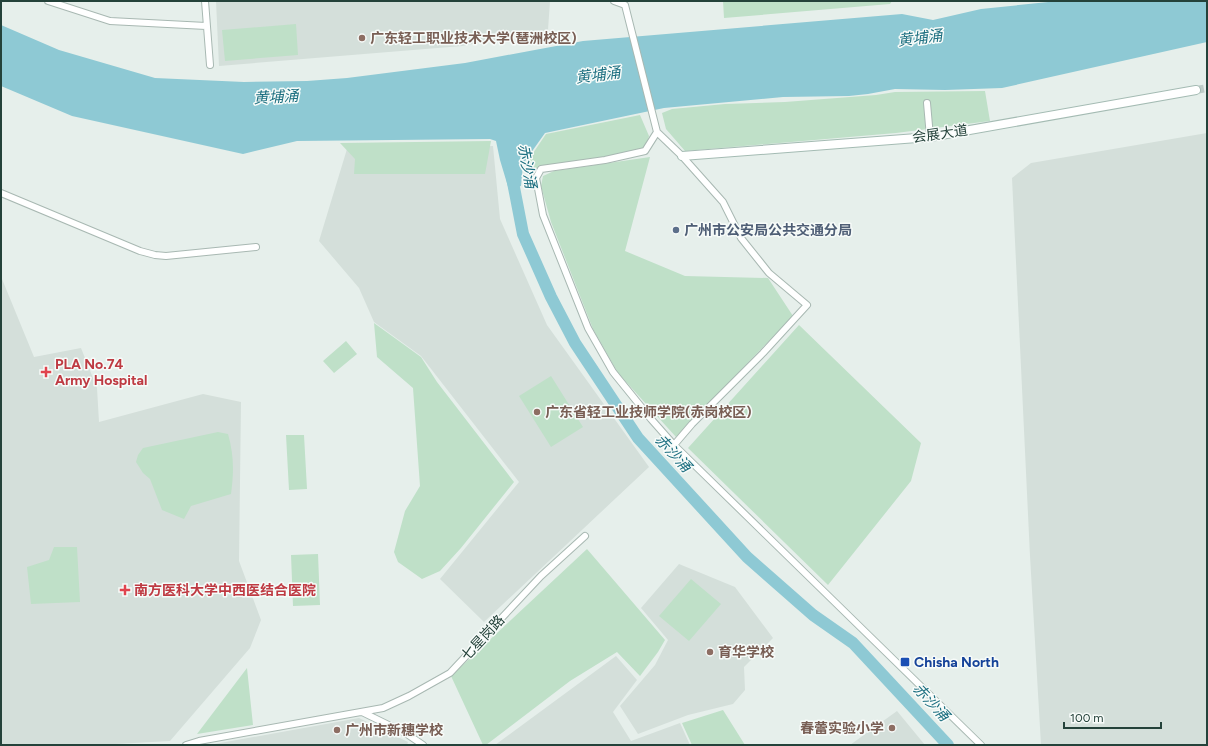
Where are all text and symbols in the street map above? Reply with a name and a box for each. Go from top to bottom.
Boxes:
water label: 黄埔涌 [897,26,945,50]
place label: 广东轻工职业技术大学(琶洲校区) [370,30,577,47]
marker: 广东轻工职业技术大学(琶洲校区) [357,33,367,43]
water label: 黄埔涌 [575,63,623,87]
water label: 黄埔涌 [253,87,301,107]
street label: 会展大道 [911,122,969,146]
water label: 赤沙涌 [514,142,540,192]
place label: 广州市公安局公共交通分局 [684,222,852,239]
marker: 广州市公安局公共交通分局 [671,225,681,235]
place label: PLA No.74 Army Hospital [55,356,147,389]
marker: PLA No.74 Army Hospital [40,366,52,378]
place label: 广东省轻工业技师学院(赤岗校区) [545,404,752,421]
marker: 广东省轻工业技师学院(赤岗校区) [532,407,542,417]
water label: 赤沙涌 [651,430,696,477]
place label: 南方医科大学中西医结合医院 [134,582,316,599]
marker: 南方医科大学中西医结合医院 [119,584,131,596]
street label: 七星岗路 [458,612,508,664]
place label: 育华学校 [718,644,774,661]
marker: 育华学校 [705,647,715,657]
place label: Chisha North [914,654,999,671]
marker: Chisha North [899,656,911,668]
water label: 赤沙涌 [909,679,954,726]
scale bar [1064,704,1161,730]
text: 100 m [1070,711,1104,725]
place label: 春蕾实验小学 [800,720,884,737]
place label: 广州市新穗学校 [345,722,443,739]
marker: 春蕾实验小学 [887,723,897,733]
marker: 广州市新穗学校 [332,725,342,735]

